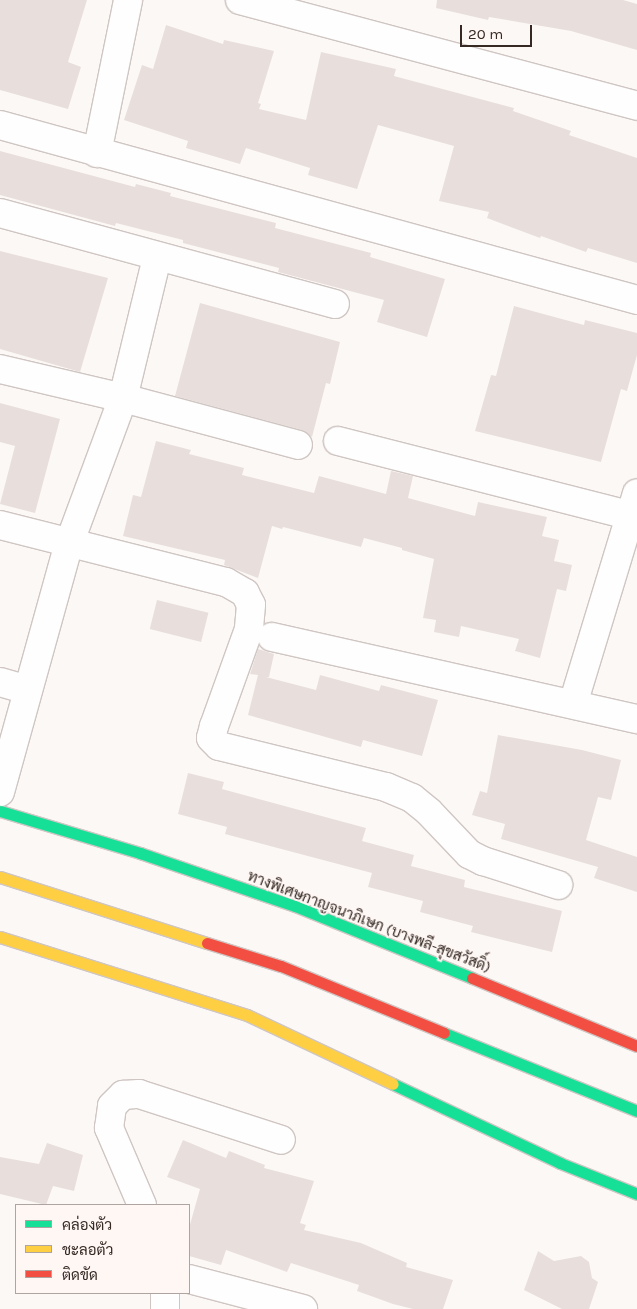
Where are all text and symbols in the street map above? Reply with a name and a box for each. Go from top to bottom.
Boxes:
scale bar [462,15,534,47]
text: 20 m [468,25,503,43]
street label: ทางพิเศษกาญจนาภิเษก (บางพลี-สุขสวัสดิ์) [245,867,493,977]
legend [15,1204,190,1294]
text: คล่องตัว [62,1216,112,1234]
text: ชะลอตัว [62,1241,113,1259]
text: ติดขัด [62,1266,98,1284]

